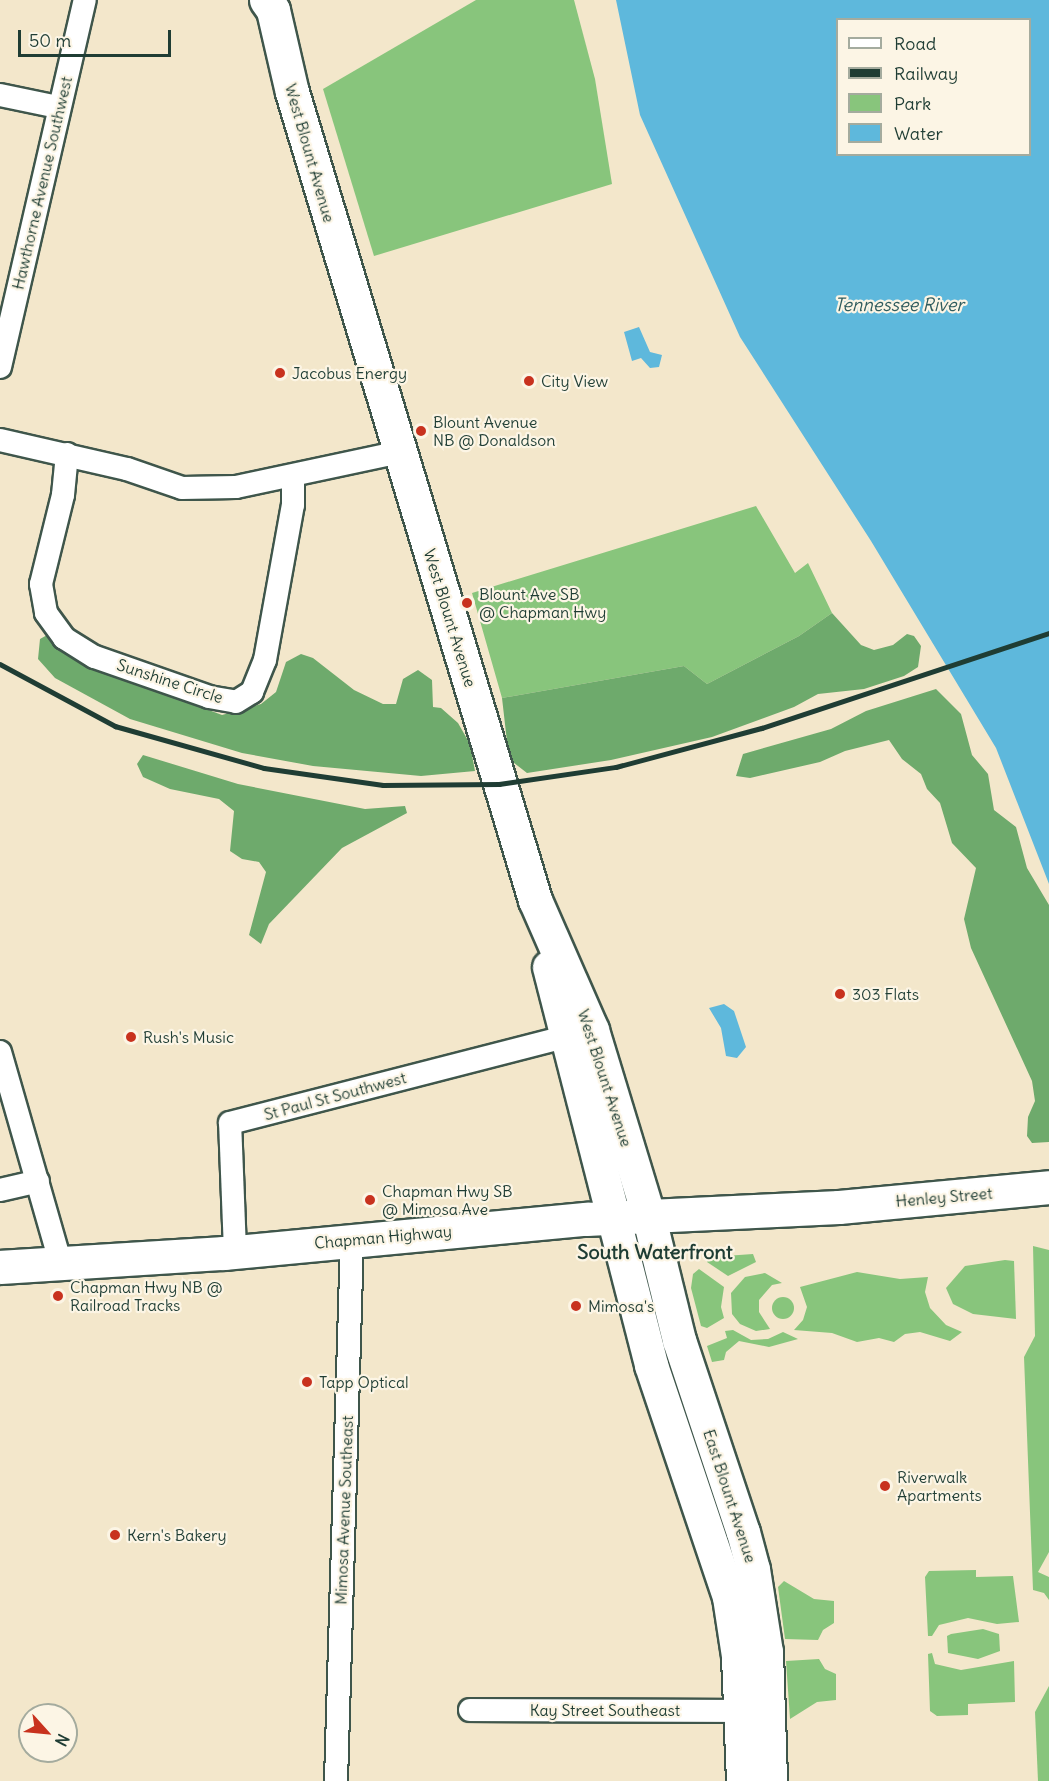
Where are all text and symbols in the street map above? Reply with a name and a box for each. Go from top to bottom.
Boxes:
scale bar [21,18,174,56]
legend [836,18,1031,156]
text: 50 m [29,29,71,52]
text: Road [894,32,936,55]
text: Railway [894,62,958,85]
street label: Hawthorne Avenue Southwest [8,75,76,291]
street label: West Blount Avenue [281,81,339,225]
text: Park [894,92,931,115]
text: Water [894,122,943,145]
water label: Tennessee River [834,294,964,316]
place label: Jacobus Energy [292,363,407,383]
marker: Jacobus Energy [273,366,287,380]
place label: City View [541,371,608,391]
marker: City View [522,374,536,388]
place label: Blount Avenue NB @ Donaldson [433,412,555,450]
marker: Blount Avenue NB @ Donaldson [414,424,428,438]
street label: West Blount Avenue [420,547,480,689]
place label: Blount Ave SB @ Chapman Hwy [479,584,606,622]
marker: Blount Ave SB @ Chapman Hwy [460,596,474,610]
street label: Sunshine Circle [115,655,225,707]
place label: 303 Flats [852,984,919,1004]
marker: 303 Flats [833,987,847,1001]
street label: West Blount Avenue [574,1007,636,1149]
place label: Rush's Music [143,1027,234,1047]
marker: Rush's Music [124,1030,138,1044]
street label: St Paul St Southwest [262,1068,408,1124]
place label: Chapman Hwy SB @ Mimosa Ave [382,1181,513,1219]
street label: Henley Street [895,1183,993,1211]
marker: Chapman Hwy SB @ Mimosa Ave [363,1193,377,1207]
street label: Chapman Highway [313,1221,453,1253]
district label: South Waterfront [577,1239,733,1263]
place label: Chapman Hwy NB @ Railroad Tracks [70,1277,223,1315]
marker: Chapman Hwy NB @ Railroad Tracks [51,1289,65,1303]
place label: Mimosa's [588,1296,654,1316]
marker: Mimosa's [569,1299,583,1313]
place label: Tapp Optical [319,1372,409,1392]
marker: Tapp Optical [300,1375,314,1389]
street label: Mimosa Avenue Southeast [331,1415,357,1605]
street label: East Blount Avenue [699,1427,761,1565]
place label: Riverwalk Apartments [897,1467,982,1505]
marker: Riverwalk Apartments [878,1479,892,1493]
place label: Kern's Bakery [127,1525,227,1545]
marker: Kern's Bakery [108,1528,122,1542]
street label: Kay Street Southeast [530,1700,680,1720]
north arrow [18,1703,78,1763]
text: N [51,1731,74,1750]

